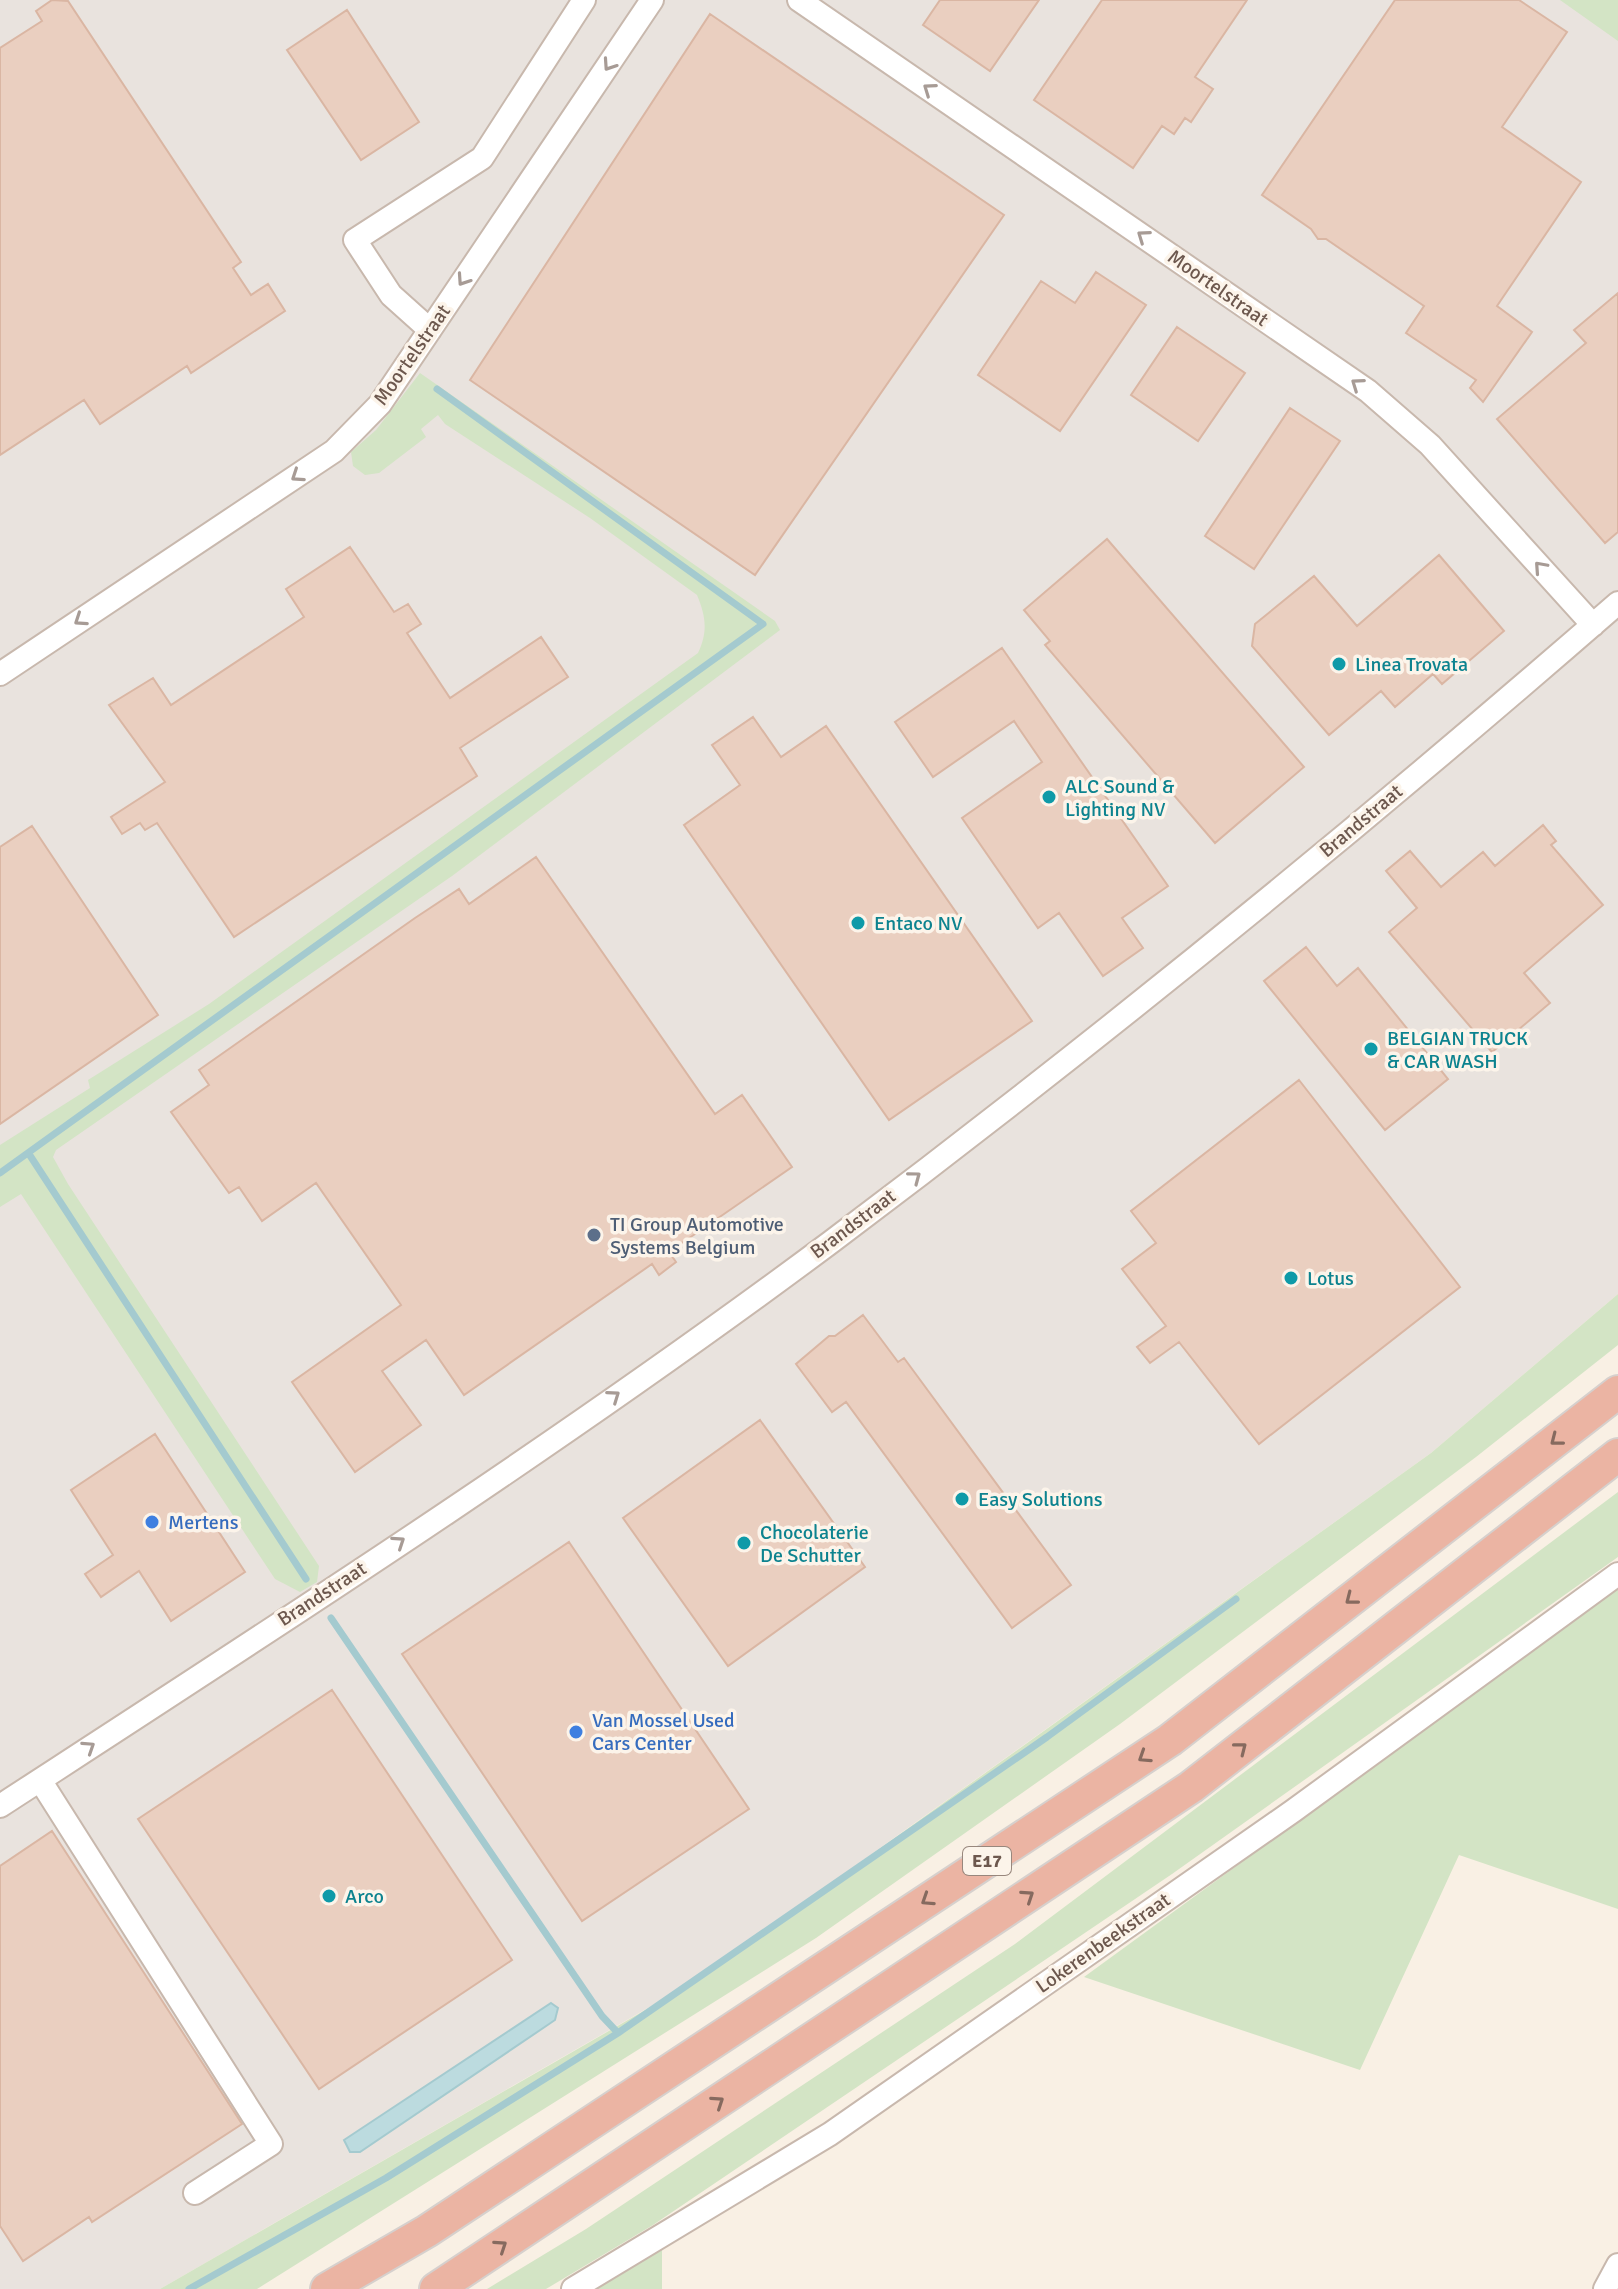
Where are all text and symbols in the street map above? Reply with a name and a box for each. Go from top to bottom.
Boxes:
one-way arrow [604,56,619,70]
one-way arrow [923,84,937,99]
one-way arrow [1137,231,1152,246]
street label: Moortelstraat [1163,244,1273,332]
one-way arrow [458,272,473,286]
street label: Moortelstraat [368,300,456,410]
one-way arrow [1352,379,1366,394]
one-way arrow [291,466,305,481]
one-way arrow [1536,562,1550,577]
one-way arrow [75,611,89,626]
place label: Linea Trovata [1355,652,1468,677]
marker: Linea Trovata [1330,655,1348,673]
place label: ALC Sound & Lighting NV [1065,774,1175,822]
street label: Brandstraat [1314,779,1408,863]
marker: ALC Sound & Lighting NV [1040,788,1058,806]
place label: Entaco NV [874,911,963,936]
marker: Entaco NV [849,914,867,932]
place label: BELGIAN TRUCK & CAR WASH [1387,1026,1528,1074]
marker: BELGIAN TRUCK & CAR WASH [1362,1040,1380,1058]
one-way arrow [906,1173,921,1187]
street label: Brandstraat [805,1184,901,1264]
place label: TI Group Automotive Systems Belgium [610,1212,784,1260]
marker: TI Group Automotive Systems Belgium [585,1226,603,1244]
place label: Lotus [1307,1266,1354,1291]
marker: Lotus [1282,1269,1300,1287]
one-way arrow [605,1391,619,1406]
one-way arrow [1550,1430,1565,1444]
place label: Easy Solutions [978,1487,1103,1512]
marker: Easy Solutions [953,1490,971,1508]
place label: Mertens [168,1510,239,1535]
marker: Mertens [143,1513,161,1531]
place label: Chocolaterie De Schutter [760,1520,869,1568]
marker: Chocolaterie De Schutter [735,1534,753,1552]
one-way arrow [390,1537,405,1552]
street label: Brandstraat [273,1556,371,1632]
one-way arrow [1345,1590,1360,1604]
place label: Van Mossel Used Cars Center [592,1708,735,1756]
marker: Van Mossel Used Cars Center [567,1723,585,1741]
one-way arrow [80,1742,94,1757]
one-way arrow [1232,1744,1247,1758]
one-way arrow [1139,1747,1153,1762]
road number: E17 [963,1847,1011,1875]
place label: Arco [345,1884,384,1909]
marker: Arco [320,1887,338,1905]
street label: Lokerenbeekstraat [1031,1887,1175,1999]
one-way arrow [922,1890,936,1905]
one-way arrow [1019,1891,1033,1906]
one-way arrow [709,2097,723,2112]
one-way arrow [493,2241,507,2256]

